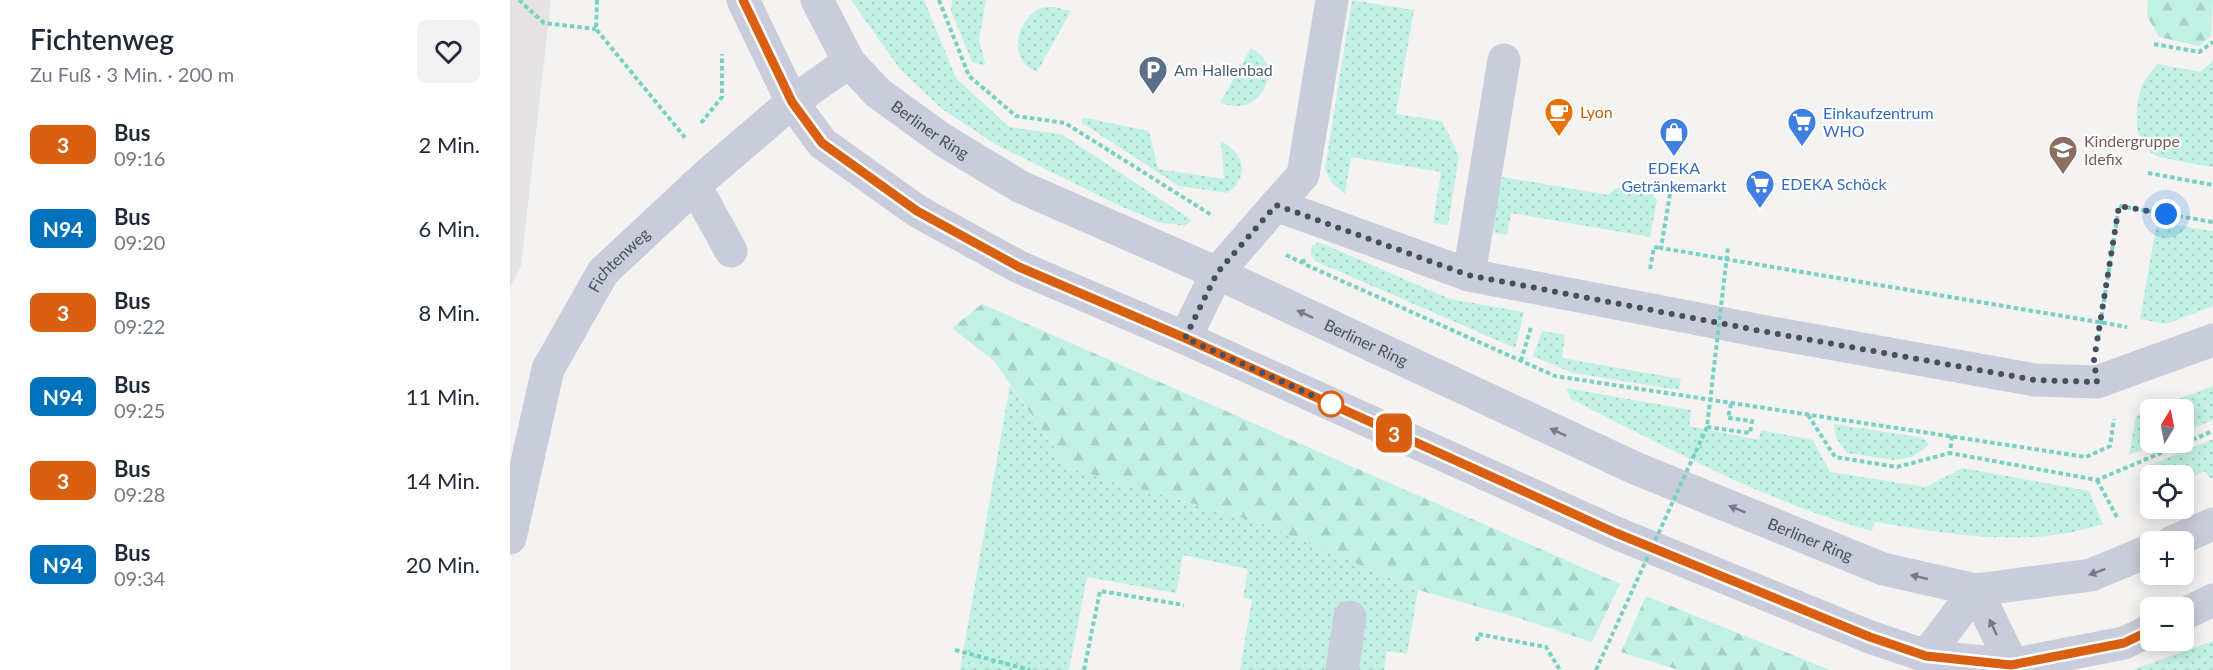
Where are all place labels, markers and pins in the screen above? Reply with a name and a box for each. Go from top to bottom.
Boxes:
parking icon: Am Hallenbad [1137,54,1169,96]
place label: Am Hallenbad [1174,60,1273,79]
cafe icon: Lyon [1543,96,1575,138]
place label: Lyon [1580,102,1613,121]
place label: Einkaufzentrum WHO [1823,103,1934,140]
supermarket icon: Einkaufzentrum WHO [1786,106,1818,148]
shop icon: EDEKA Getränkemarkt [1658,116,1690,158]
place label: Kindergruppe Idefix [2084,131,2180,168]
school or university icon: Kindergruppe Idefix [2047,134,2079,176]
place label: EDEKA Getränkemarkt [1621,158,1727,195]
supermarket icon: EDEKA Schöck [1744,168,1776,210]
place label: EDEKA Schöck [1781,174,1888,193]
unlabelled marker [1318,391,1344,417]

